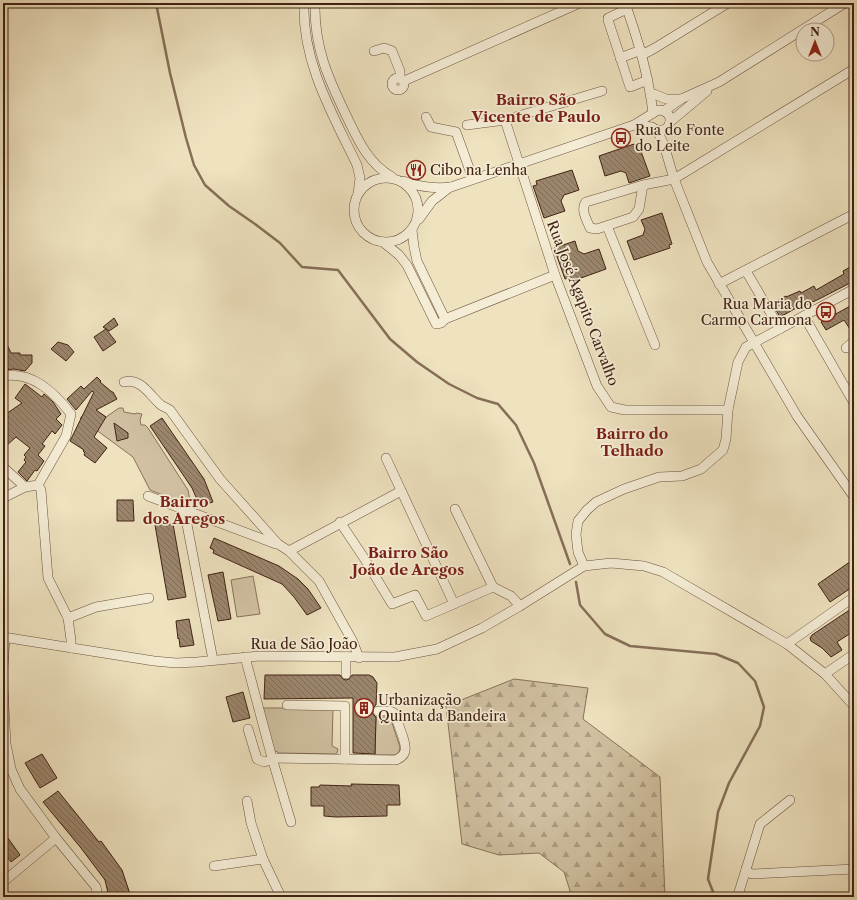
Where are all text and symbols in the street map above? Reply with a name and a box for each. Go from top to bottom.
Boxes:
north arrow [795,22,835,62]
text: N [810,25,820,39]
district label: Bairro São Vicente de Paulo [470,90,601,126]
place label: Rua do Fonte do Leite [635,121,724,155]
bus stop icon: Rua do Fonte do Leite [610,127,632,149]
restaurant icon: Cibo na Lenha [405,159,427,181]
place label: Cibo na Lenha [430,161,528,179]
street label: Rua José Agapito Carvalho [543,218,623,388]
place label: Rua Maria do Carmo Carmona [701,295,813,329]
bus stop icon: Rua Maria do Carmo Carmona [815,301,837,323]
district label: Bairro do Telhado [596,424,668,460]
district label: Bairro dos Aregos [143,492,225,528]
district label: Bairro São João de Aregos [349,543,464,579]
street label: Rua de São João [250,635,358,653]
place label: Urbanização Quinta da Bandeira [378,691,507,725]
building icon: Urbanização Quinta da Bandeira [353,697,375,719]

